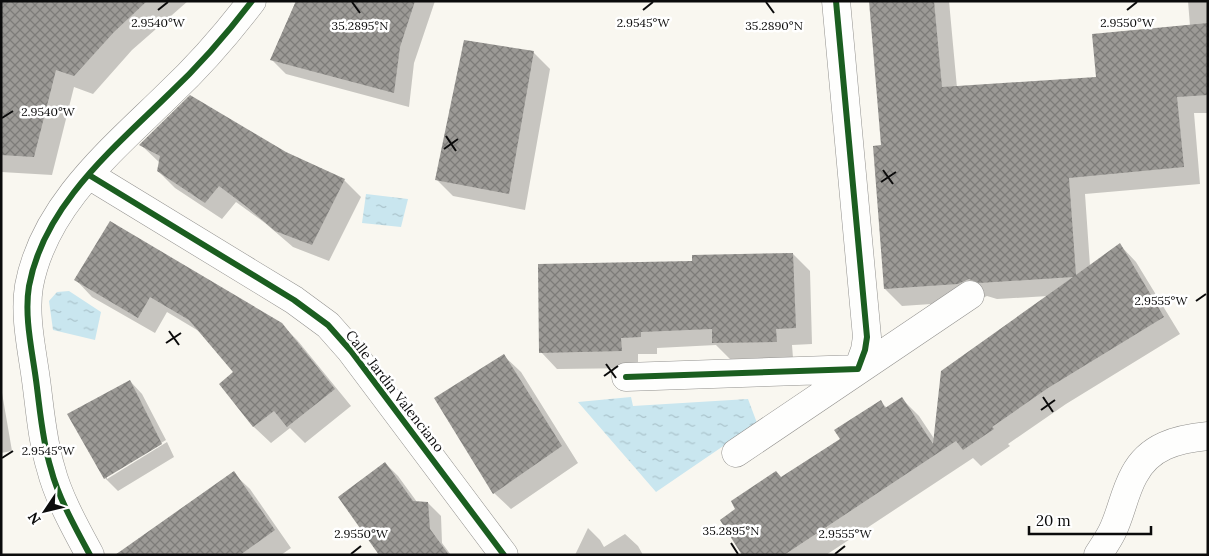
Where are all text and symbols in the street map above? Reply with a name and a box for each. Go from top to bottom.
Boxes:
text: 2.9540°W [131,15,186,30]
text: 2.9545°W [617,15,670,30]
text: 2.9550°W [1100,15,1155,30]
text: 35.2895°N [332,18,388,33]
text: 35.2890°N [745,18,803,33]
text: 2.9540°W [21,104,76,119]
text: 2.9555°W [1135,293,1188,308]
street label: Calle Jardín Valenciano [342,326,448,456]
text: 2.9545°W [22,443,75,458]
north arrow [20,486,70,536]
scale bar [1029,504,1152,536]
text: N [24,509,45,528]
text: 20 m [1036,511,1071,530]
text: 35.2895°N [703,523,759,538]
text: 2.9550°W [334,526,389,541]
text: 2.9555°W [819,526,872,541]

